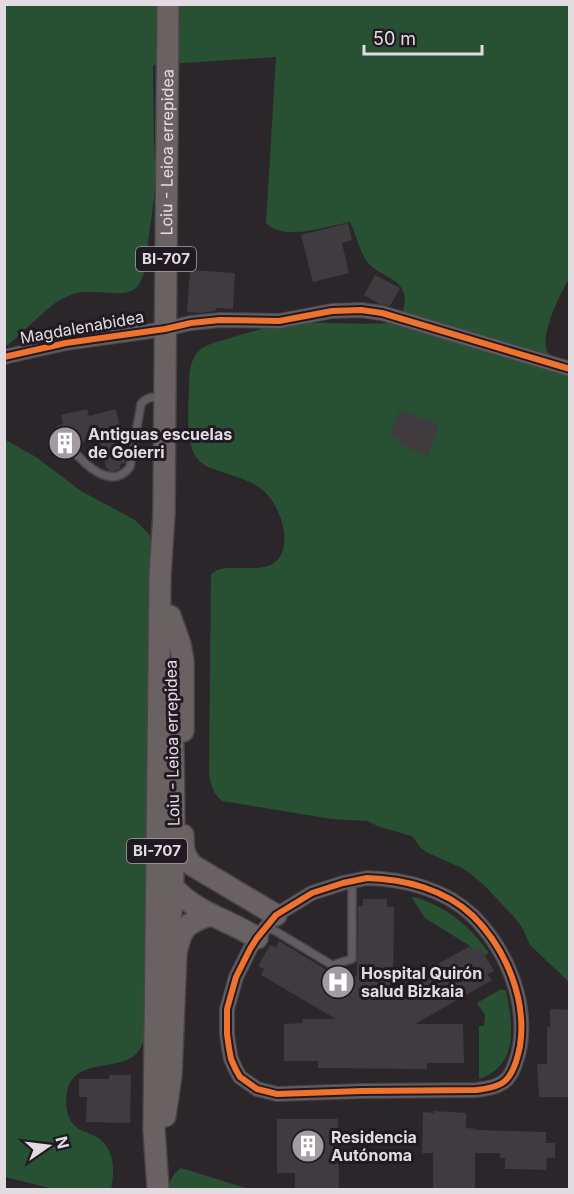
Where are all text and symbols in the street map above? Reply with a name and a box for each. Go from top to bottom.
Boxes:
scale bar [364,18,482,56]
text: 50 m [373,28,416,49]
street label: Loiu - Leioa errepidea [156,69,177,236]
road number: BI-707 [136,247,196,271]
street label: Magdalenabidea [18,306,146,348]
place label: Antiguas escuelas de Goierri [88,424,232,462]
building icon: Antiguas escuelas de Goierri [47,425,83,461]
street label: Loiu - Leioa errepidea [161,660,183,826]
road number: BI-707 [127,839,187,863]
place label: Hospital Quirón salud Bizkaia [361,963,482,1001]
hospital icon: Hospital Quirón salud Bizkaia [320,964,356,1000]
north arrow [18,1116,78,1176]
place label: Residencia Autónoma [331,1127,417,1165]
building icon: Residencia Autónoma [290,1128,326,1164]
text: N [51,1134,74,1151]

